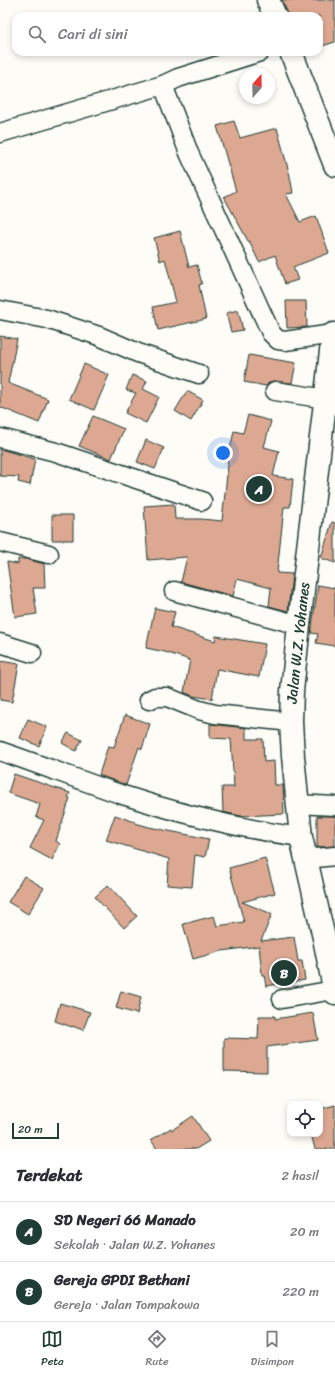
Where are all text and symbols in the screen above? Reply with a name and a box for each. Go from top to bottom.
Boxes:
search box [12,12,323,56]
text: Cari di sini [58,21,128,47]
icon: search [26,23,48,45]
north arrow [239,68,275,104]
your location [213,443,233,463]
pin: A [246,474,272,504]
street label: Jalan W.Z. Yohanes [279,580,317,706]
pin: B [271,958,297,988]
map controls [287,1101,323,1137]
button: locate [287,1101,323,1137]
text: 20 m [18,1120,43,1139]
scale bar [12,1121,59,1140]
text: Terdekat [16,1160,82,1190]
text: 2 hasil [282,1164,319,1187]
text: SD Negeri 66 Manado [54,1207,196,1233]
text: A [25,1220,33,1243]
text: 20 m [290,1220,319,1243]
text: Sekolah · Jalan W.Z. Yohanes [54,1233,215,1256]
text: Gereja GPDI Bethani [54,1267,190,1293]
text: B [25,1280,33,1303]
text: 220 m [282,1280,319,1303]
text: Gereja · Jalan Tompakowa [54,1293,200,1316]
tab: Peta [41,1328,64,1371]
tab: Rute [146,1328,169,1371]
tab: Disimpan [251,1328,294,1371]

